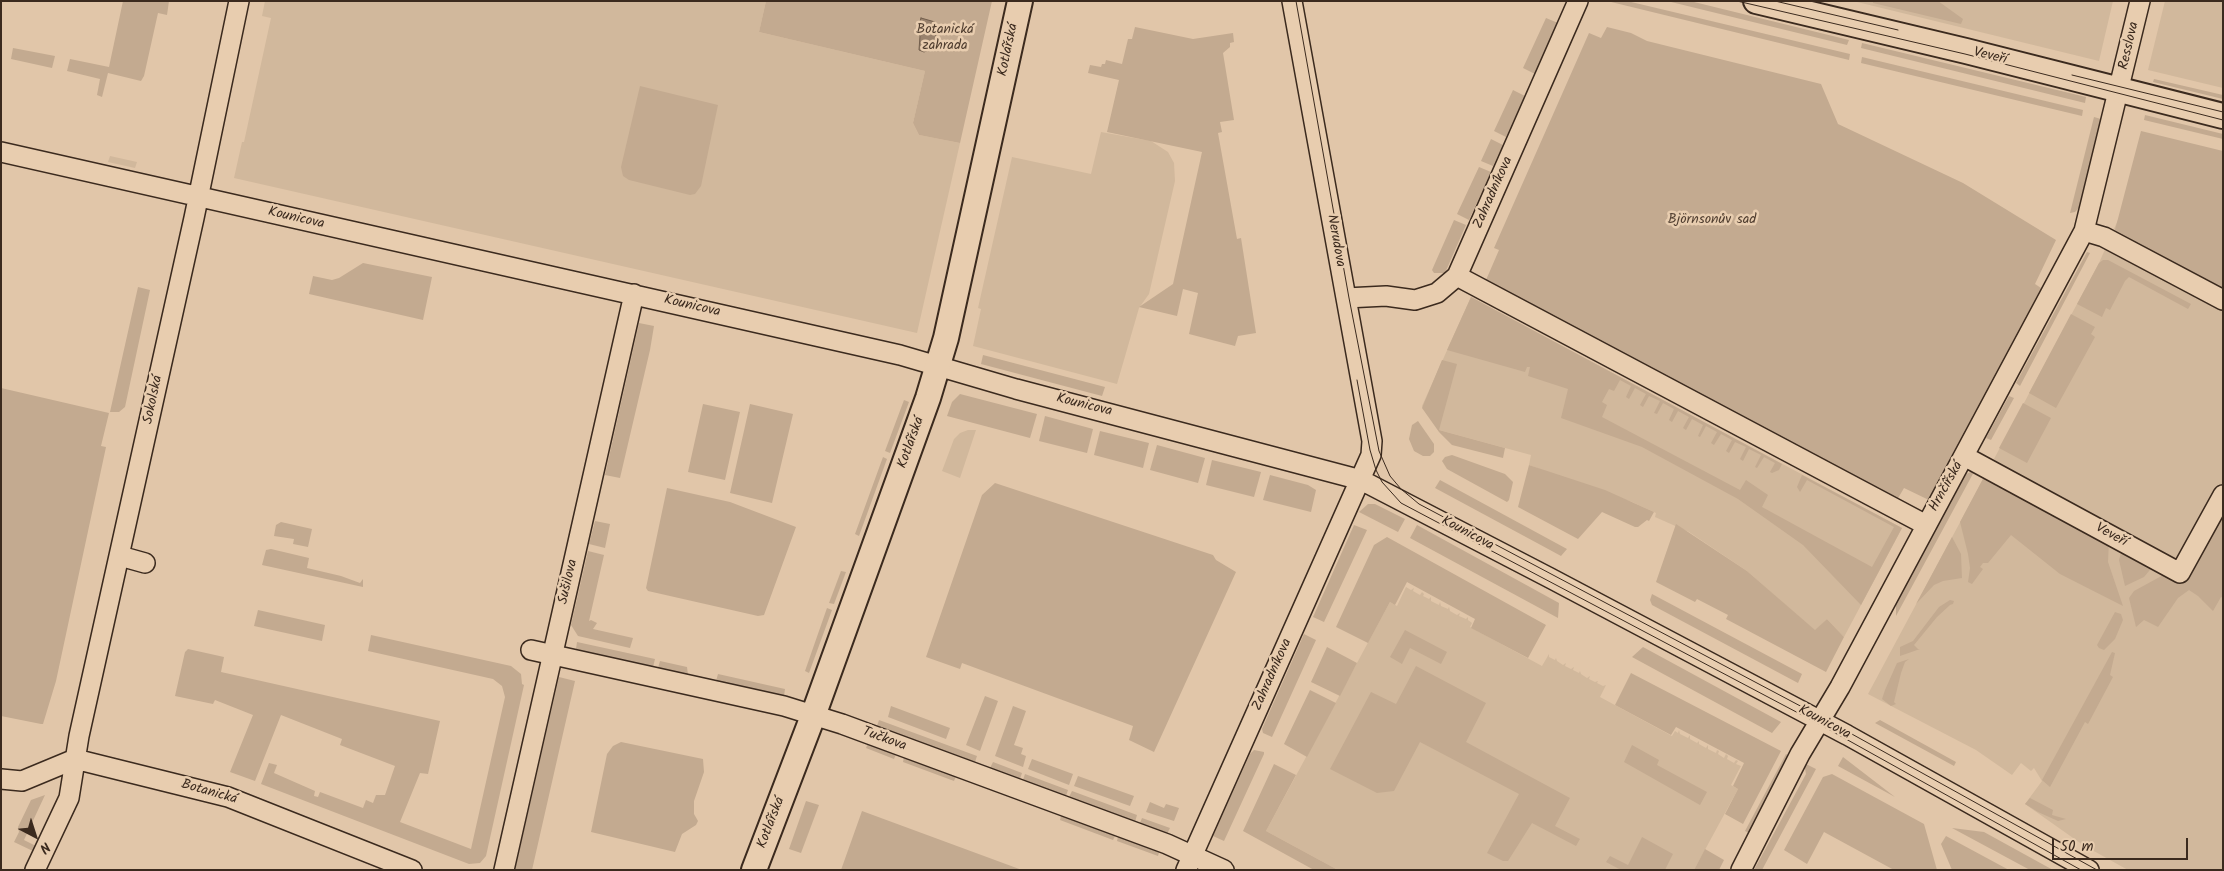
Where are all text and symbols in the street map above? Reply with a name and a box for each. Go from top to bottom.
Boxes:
street label: Resslova [2116,20,2144,72]
street label: Kotlářská [995,22,1023,78]
park label: Botanická zahrada [916,23,974,56]
street label: Veveří [1972,45,2008,69]
street label: Zahradníkova [1471,154,1517,232]
street label: Kounicova [266,204,326,234]
street label: Nerudova [1322,213,1348,269]
park label: Björnsonův sad [1668,213,1756,229]
street label: Kounicova [662,292,722,322]
street label: Sokolská [141,374,167,426]
street label: Kounicova [1054,391,1114,421]
street label: Kotlářská [895,415,929,471]
street label: Hrnčířská [1926,459,1968,515]
street label: Kounicova [1438,513,1496,555]
street label: Veveří [2092,520,2130,552]
street label: Sušilova [556,558,582,606]
street label: Zahradníkova [1250,636,1296,714]
street label: Kounicova [1795,702,1853,744]
street label: Tučkova [860,724,908,756]
street label: Botanická [179,777,239,809]
street label: Kotlářská [755,795,789,851]
north arrow [10,811,60,861]
scale bar [2054,828,2190,860]
text: 50 m [2060,835,2094,859]
text: N [34,836,55,859]

